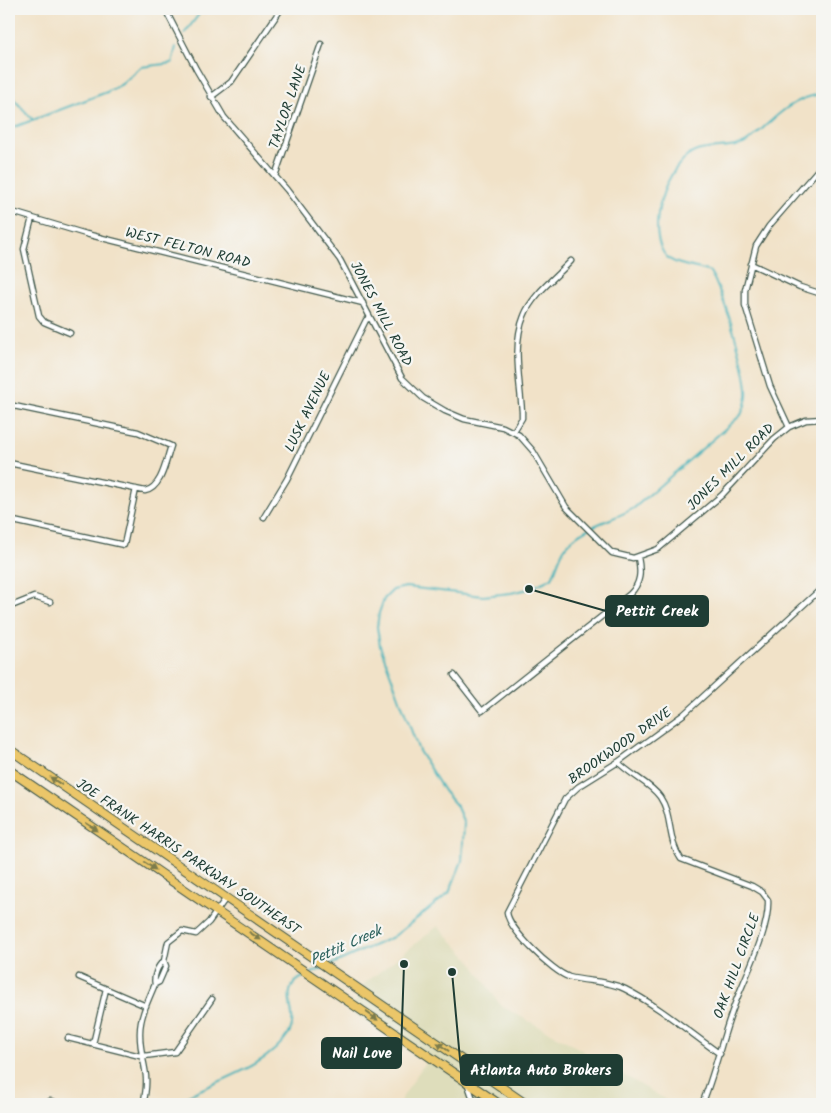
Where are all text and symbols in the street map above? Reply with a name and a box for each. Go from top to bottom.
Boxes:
street label: TAYLOR LANE [263,61,313,152]
street label: WEST FELTON ROAD [123,222,253,274]
street label: JONES MILL ROAD [344,257,418,371]
street label: LUSK AVENUE [279,367,337,456]
street label: JONES MILL ROAD [682,418,780,516]
callout: Pettit Creek [606,596,708,626]
text: Pettit Creek [616,600,699,624]
street label: BROOKWOOD DRIVE [564,701,677,790]
street label: JOE FRANK HARRIS PARKWAY SOUTHEAST [71,773,306,941]
one-way arrow [49,776,63,786]
one-way arrow [86,822,99,832]
one-way arrow [144,861,157,871]
street label: OAK HILL CIRCLE [708,909,767,1022]
water label: Pettit Creek [306,919,388,972]
one-way arrow [248,932,262,941]
one-way arrow [365,1012,379,1021]
callout: Nail Love [322,1038,401,1068]
text: Nail Love [332,1042,392,1066]
one-way arrow [436,1042,450,1052]
callout: Atlanta Auto Brokers [461,1055,622,1085]
text: Atlanta Auto Brokers [470,1059,612,1083]

